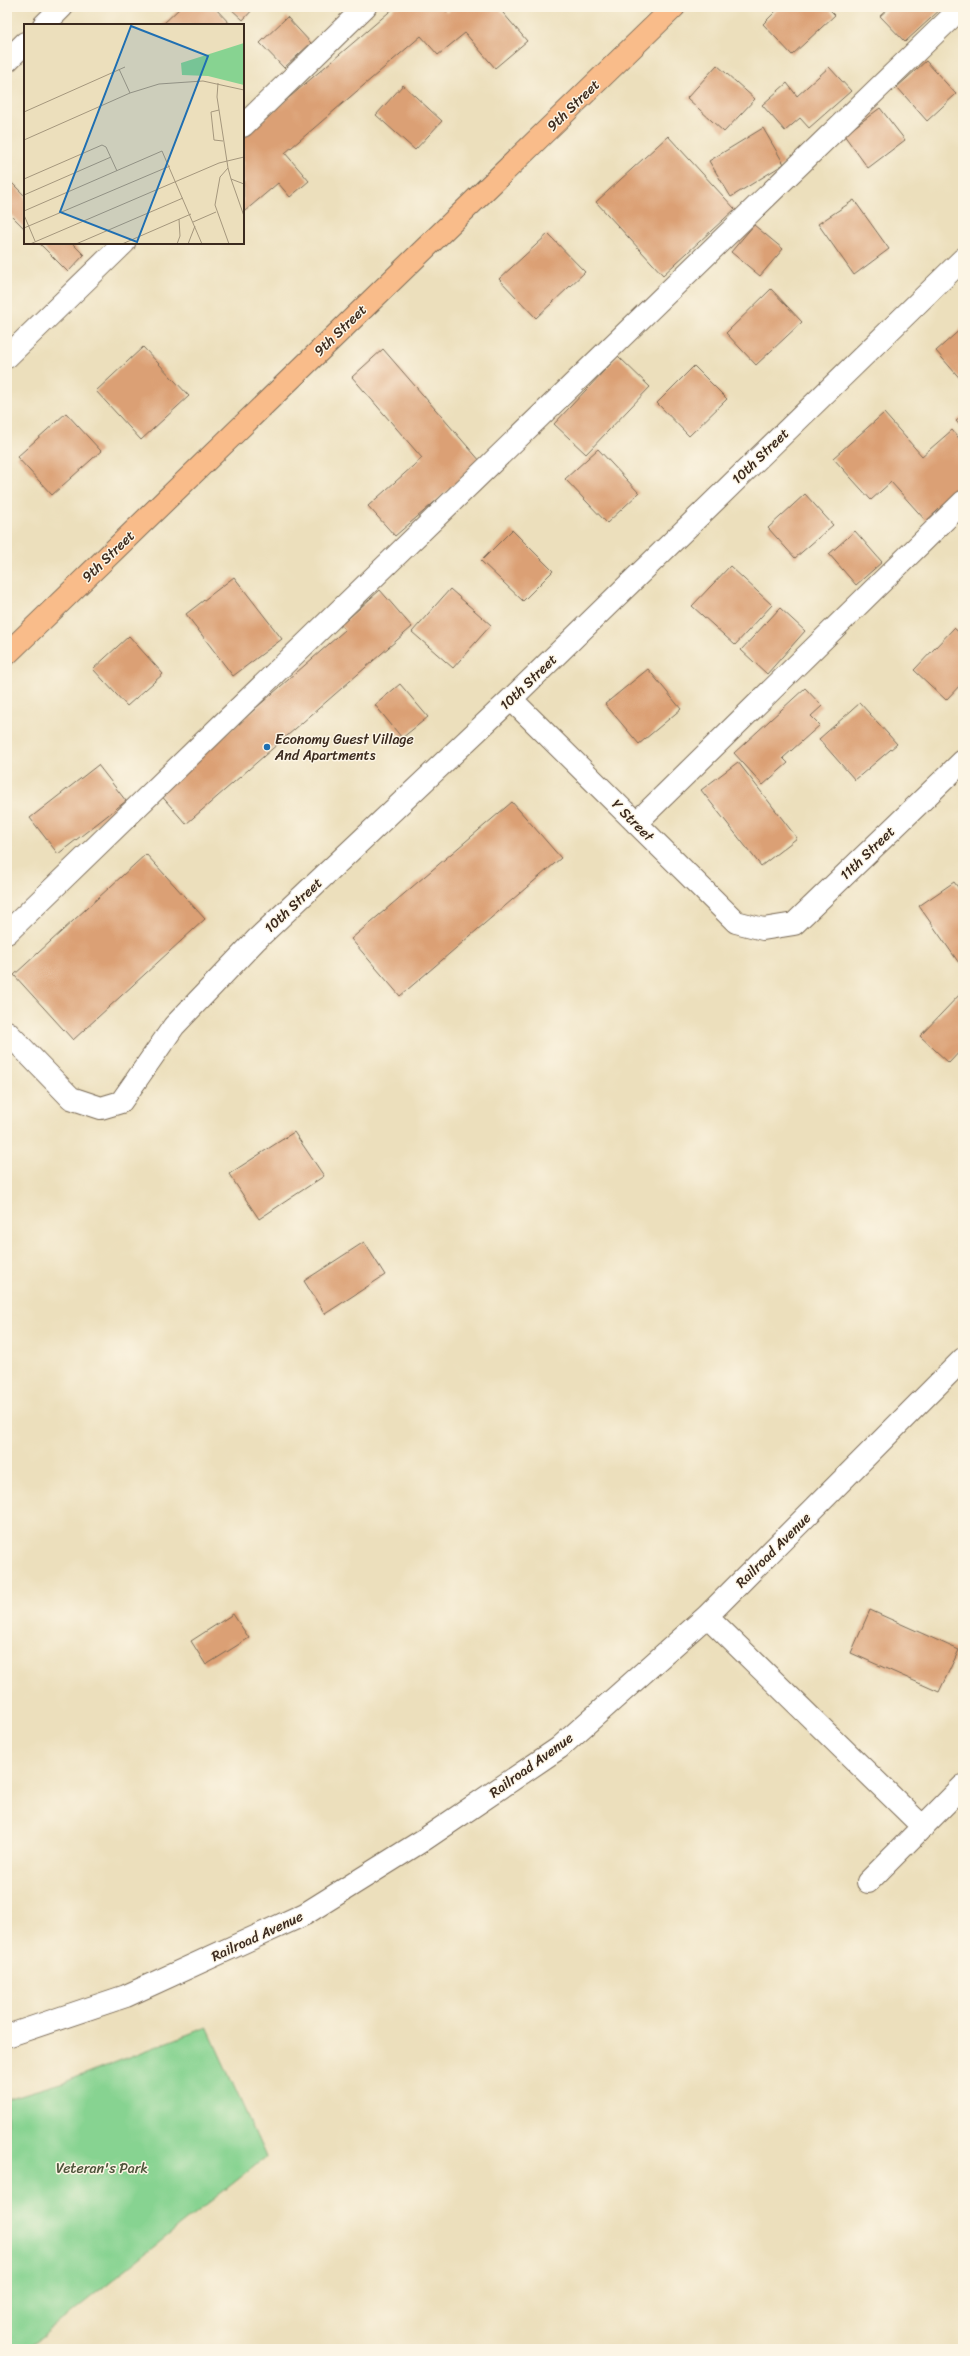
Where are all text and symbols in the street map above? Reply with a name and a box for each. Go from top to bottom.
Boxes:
inset map [24,24,244,244]
street label: 9th Street [541,73,606,137]
street label: 9th Street [308,298,373,362]
street label: 10th Street [726,422,795,491]
street label: 9th Street [76,524,141,588]
street label: 10th Street [494,648,563,717]
place label: Economy Guest Village And Apartments [274,727,414,768]
marker: Economy Guest Village And Apartments [262,742,272,752]
street label: Y Street [605,793,661,849]
street label: 11th Street [834,820,901,887]
street label: 10th Street [258,871,328,939]
street label: Railroad Avenue [729,1506,817,1594]
street label: Railroad Avenue [484,1726,579,1805]
street label: Railroad Avenue [207,1904,307,1969]
park label: Veteran's Park [56,2156,148,2181]

